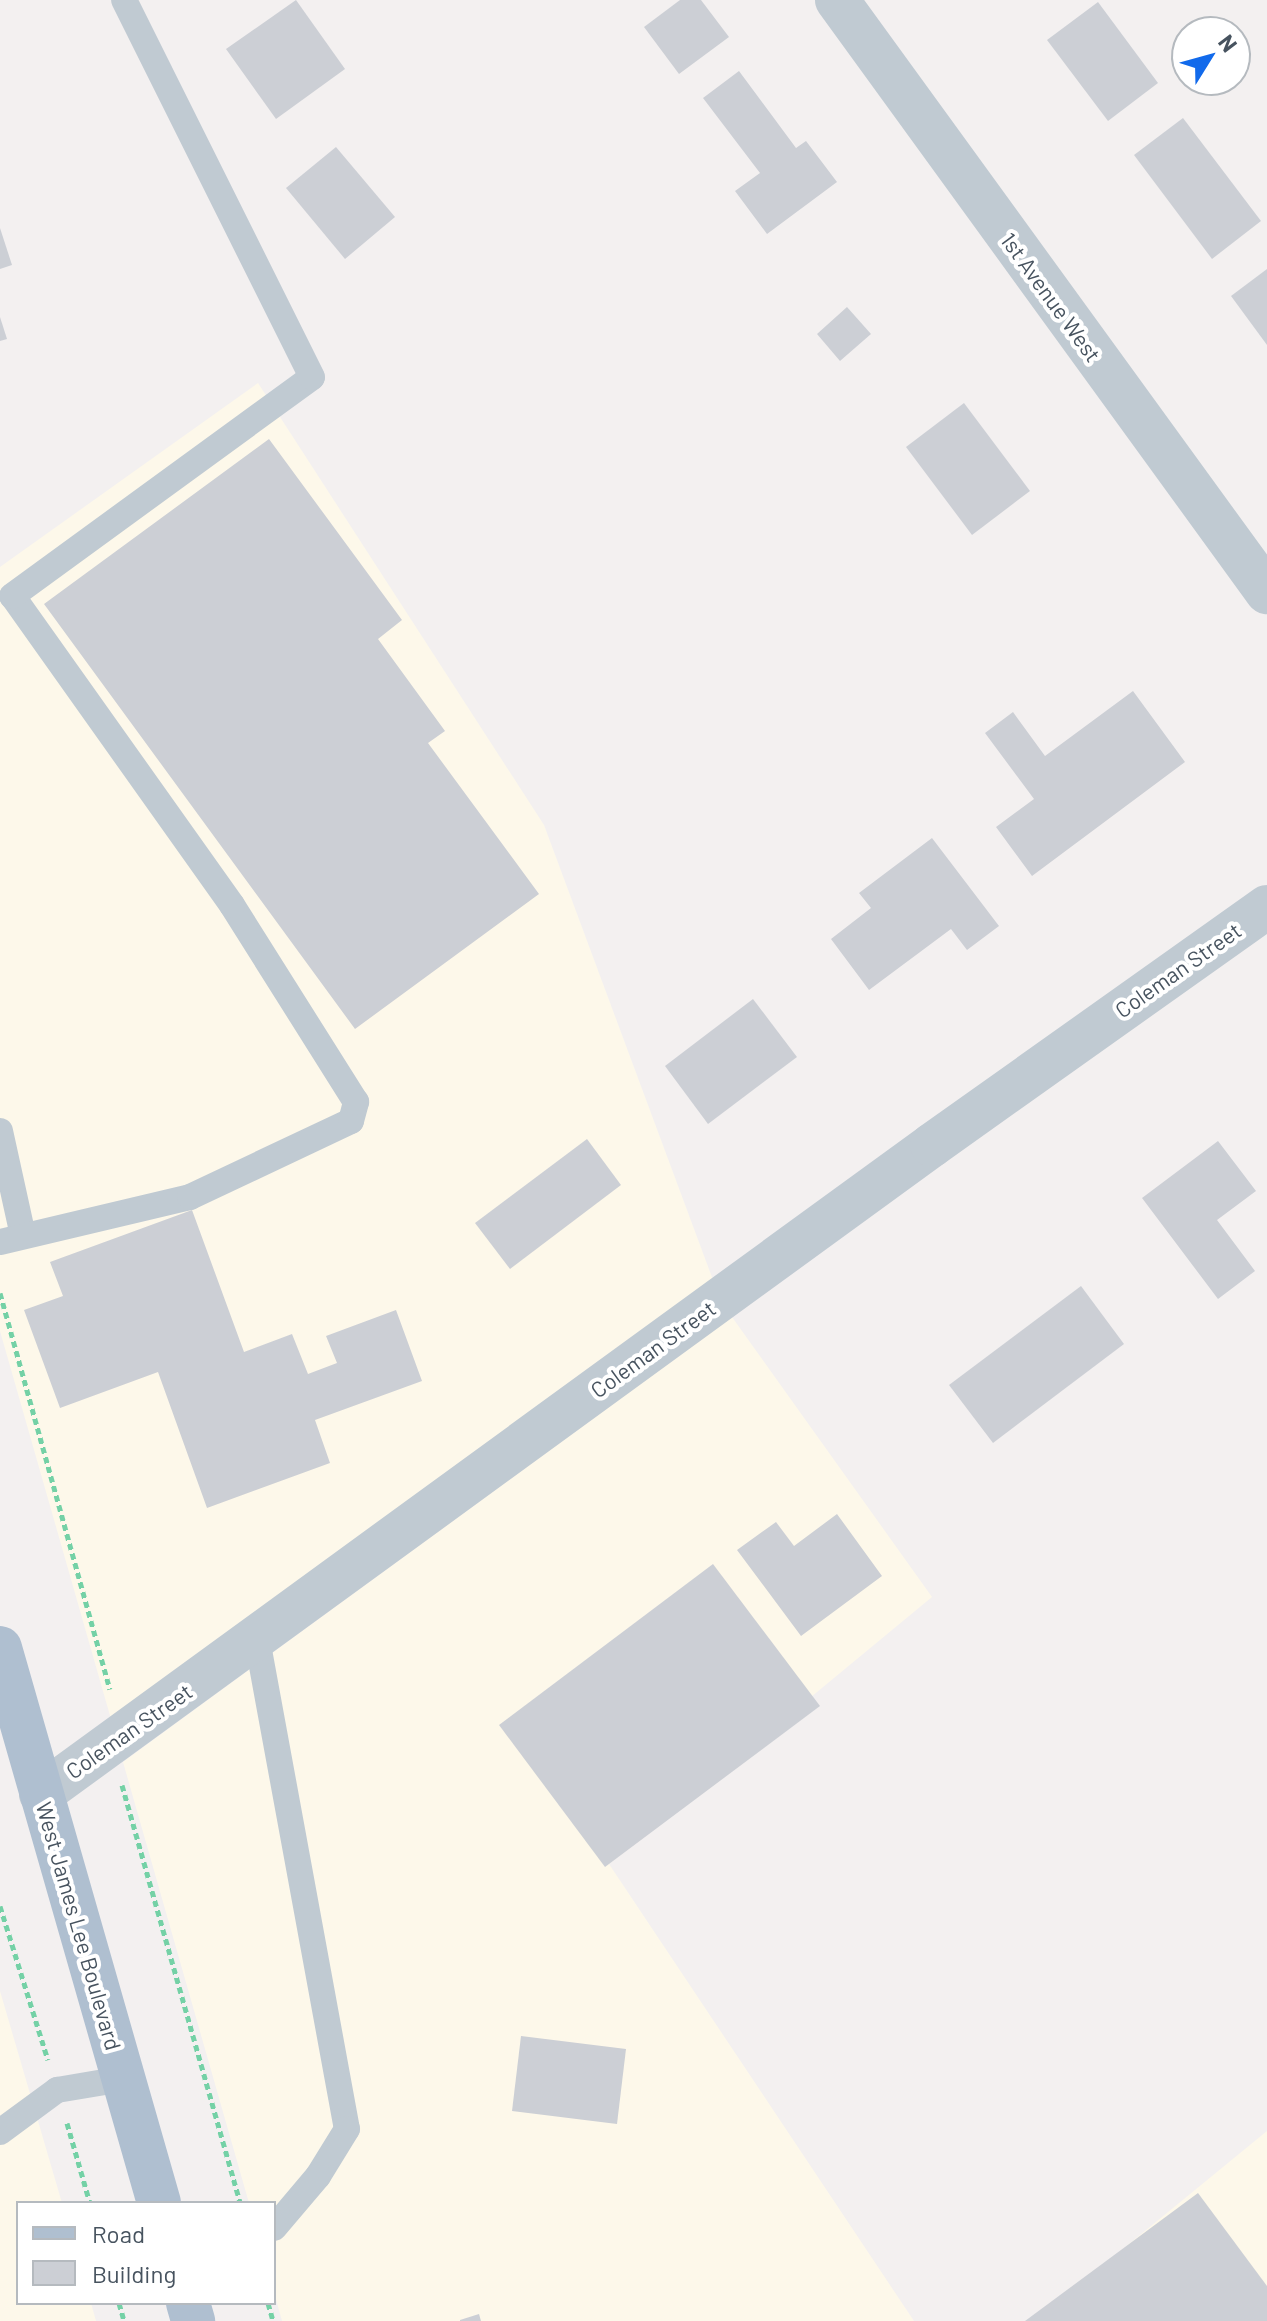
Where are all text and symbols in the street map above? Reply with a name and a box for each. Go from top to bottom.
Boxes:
north arrow [1171,16,1251,96]
text: N [1214,29,1243,56]
street label: 1st Avenue West [995,227,1107,367]
street label: Coleman Street [1110,917,1246,1023]
street label: Coleman Street [585,1295,721,1403]
street label: Coleman Street [61,1678,197,1784]
street label: West James Lee Boulevard [31,1799,127,2053]
legend [16,2201,276,2305]
text: Road [92,2219,145,2248]
text: Building [92,2259,176,2288]

